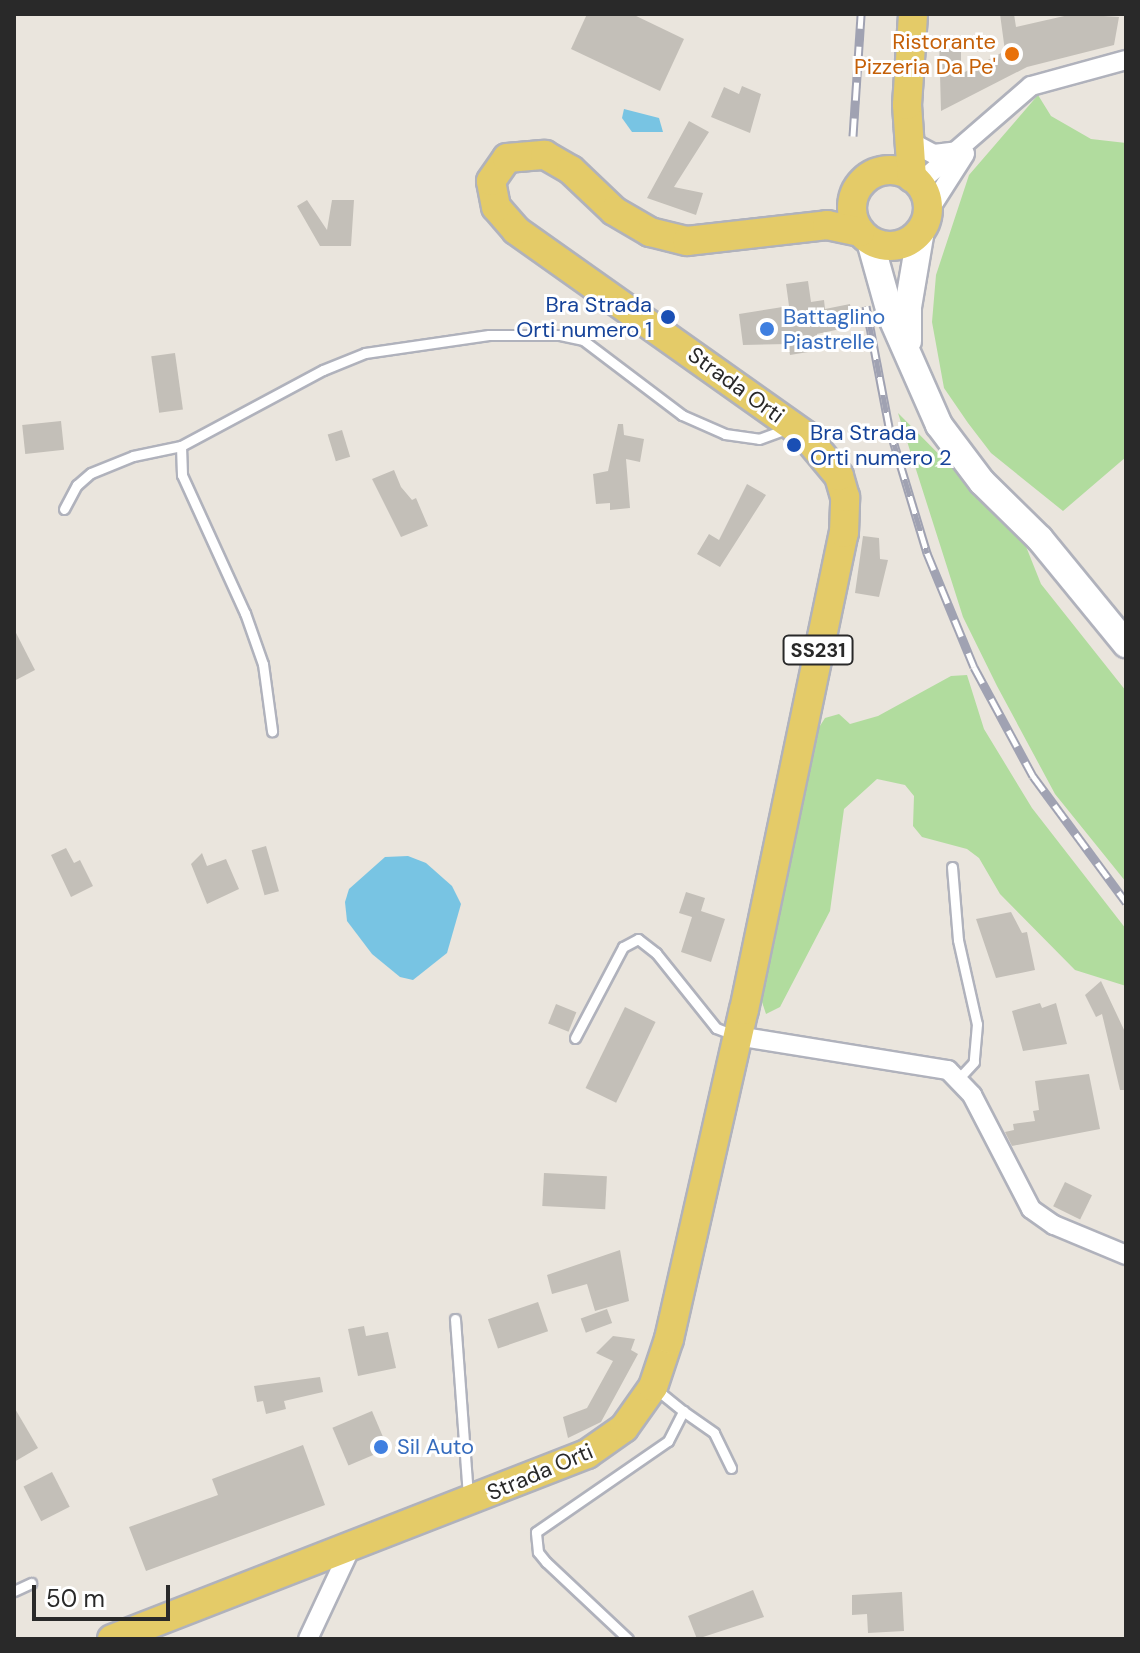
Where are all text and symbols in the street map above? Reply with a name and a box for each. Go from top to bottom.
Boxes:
place label: Ristorante Pizzeria Da Pe' [854,28,996,80]
marker: Ristorante Pizzeria Da Pe' [1003,45,1021,63]
place label: Bra Strada Orti numero 1 [516,291,652,342]
place label: Battaglino Piastrelle [783,303,885,354]
marker: Bra Strada Orti numero 1 [659,308,677,326]
marker: Battaglino Piastrelle [758,320,776,338]
street label: Strada Orti [683,341,789,429]
place label: Bra Strada Orti numero 2 [810,419,952,470]
marker: Bra Strada Orti numero 2 [785,436,803,454]
road number: SS231 [782,634,854,666]
place label: Sil Auto [397,1434,474,1460]
marker: Sil Auto [372,1438,390,1456]
street label: Strada Orti [483,1438,597,1506]
scale bar [36,1569,174,1619]
text: 50 m [46,1583,105,1614]

